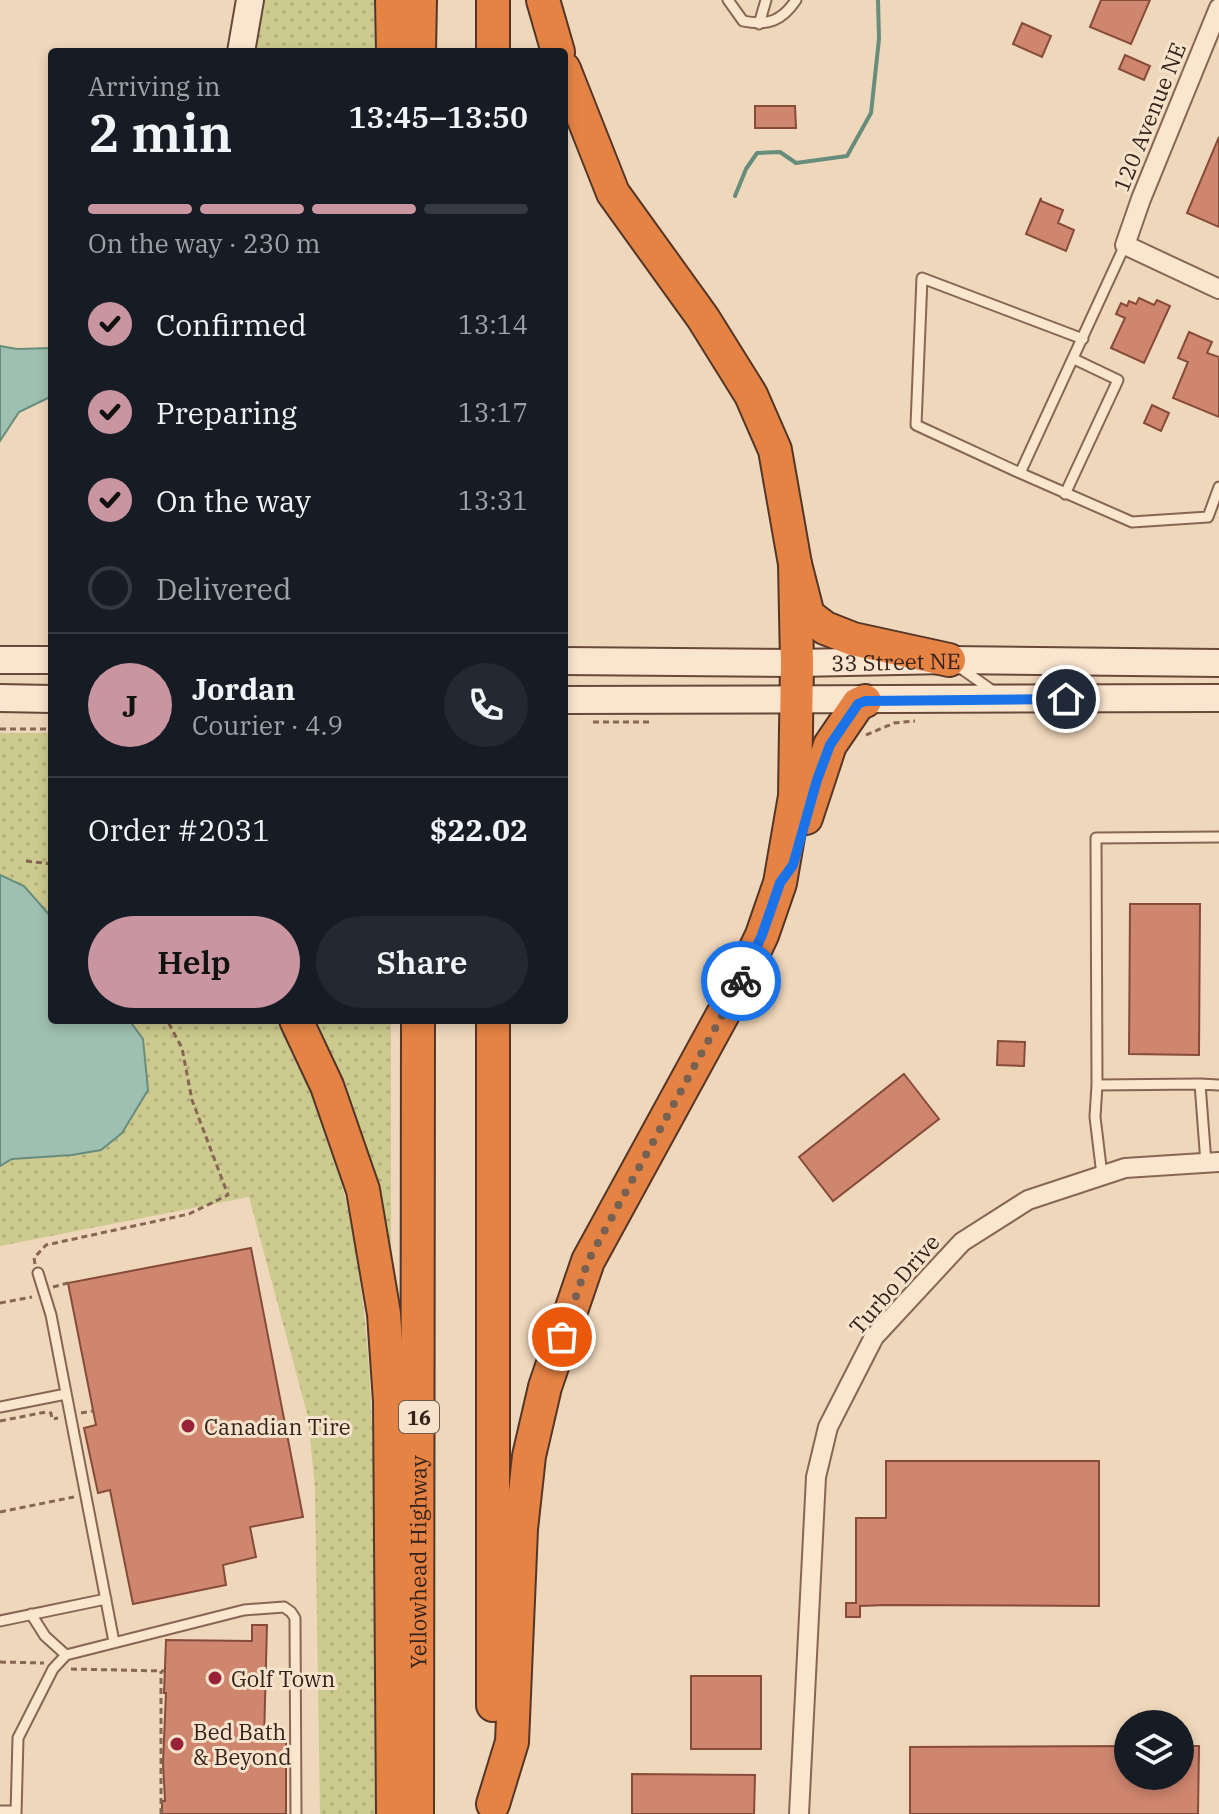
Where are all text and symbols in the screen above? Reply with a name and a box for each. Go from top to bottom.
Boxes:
street label: 120 Avenue NE [1106,38,1192,196]
text: Arriving in [88,69,221,103]
text: 13:45–13:50 [348,97,528,136]
text: 2 min [88,99,233,166]
text: On the way · 230 m [88,226,321,260]
icon: check [88,302,132,346]
text: Confirmed [156,305,307,344]
text: 13:14 [458,307,528,341]
icon: check [88,390,132,434]
text: Preparing [156,393,297,432]
text: 13:17 [458,395,528,429]
icon: check [88,478,132,522]
text: On the way [156,481,311,520]
text: 13:31 [458,483,528,517]
text: Delivered [156,569,291,608]
street label: 33 Street NE [831,645,961,677]
button: phone [444,663,528,747]
pin [1032,665,1100,733]
text: Jordan [192,669,295,708]
icon: home [1044,677,1088,721]
text: J [122,686,138,725]
text: Courier · 4.9 [192,708,343,742]
text: Order #2031 [88,810,270,849]
text: $22.02 [430,810,528,849]
button: Help [88,916,300,1008]
button: Share [316,916,528,1008]
courier [701,941,781,1021]
icon: bike [719,959,763,1003]
street label: Turbo Drive [842,1228,946,1340]
pin [528,1303,596,1371]
icon: bag [540,1315,584,1359]
road number: 16 [399,1401,439,1433]
place label: Canadian Tire [204,1412,350,1441]
marker: Canadian Tire [179,1417,197,1435]
street label: Yellowhead Highway [403,1455,432,1669]
place label: Golf Town [231,1664,335,1693]
marker: Golf Town [206,1669,224,1687]
map controls [1114,1710,1194,1790]
button: layers [1114,1710,1194,1790]
place label: Bed Bath & Beyond [193,1717,292,1771]
marker: Bed Bath & Beyond [168,1735,186,1753]

